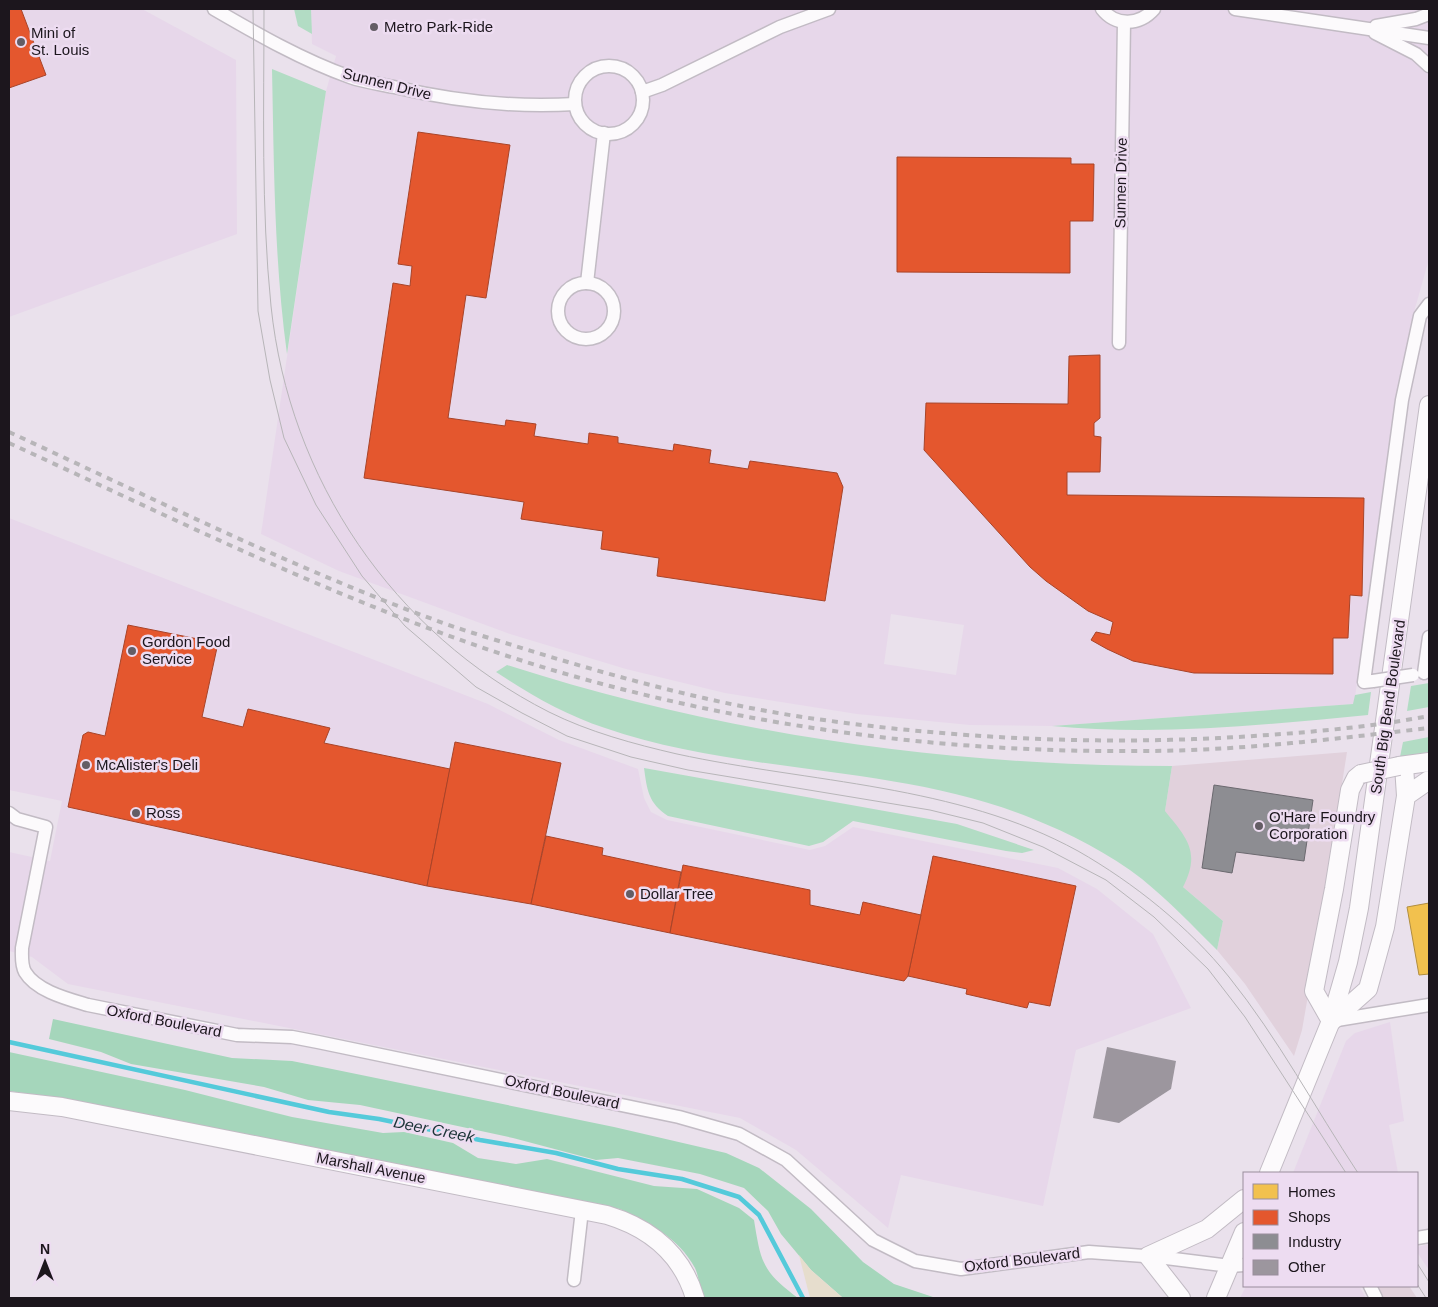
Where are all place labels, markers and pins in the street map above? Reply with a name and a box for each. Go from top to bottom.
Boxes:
place label: Metro Park-Ride [384,18,493,35]
marker: Metro Park-Ride [368,21,380,33]
place label: Mini of St. Louis [31,24,89,58]
marker: Mini of St. Louis [15,36,27,48]
place label: Gordon Food Service [142,633,230,667]
marker: Gordon Food Service [126,645,138,657]
place label: McAlister's Deli [96,756,198,773]
marker: McAlister's Deli [80,759,92,771]
place label: Ross [146,804,180,821]
marker: Ross [130,807,142,819]
place label: O'Hare Foundry Corporation [1269,808,1376,842]
marker: O'Hare Foundry Corporation [1253,820,1265,832]
place label: Dollar Tree [640,885,713,902]
marker: Dollar Tree [624,888,636,900]

